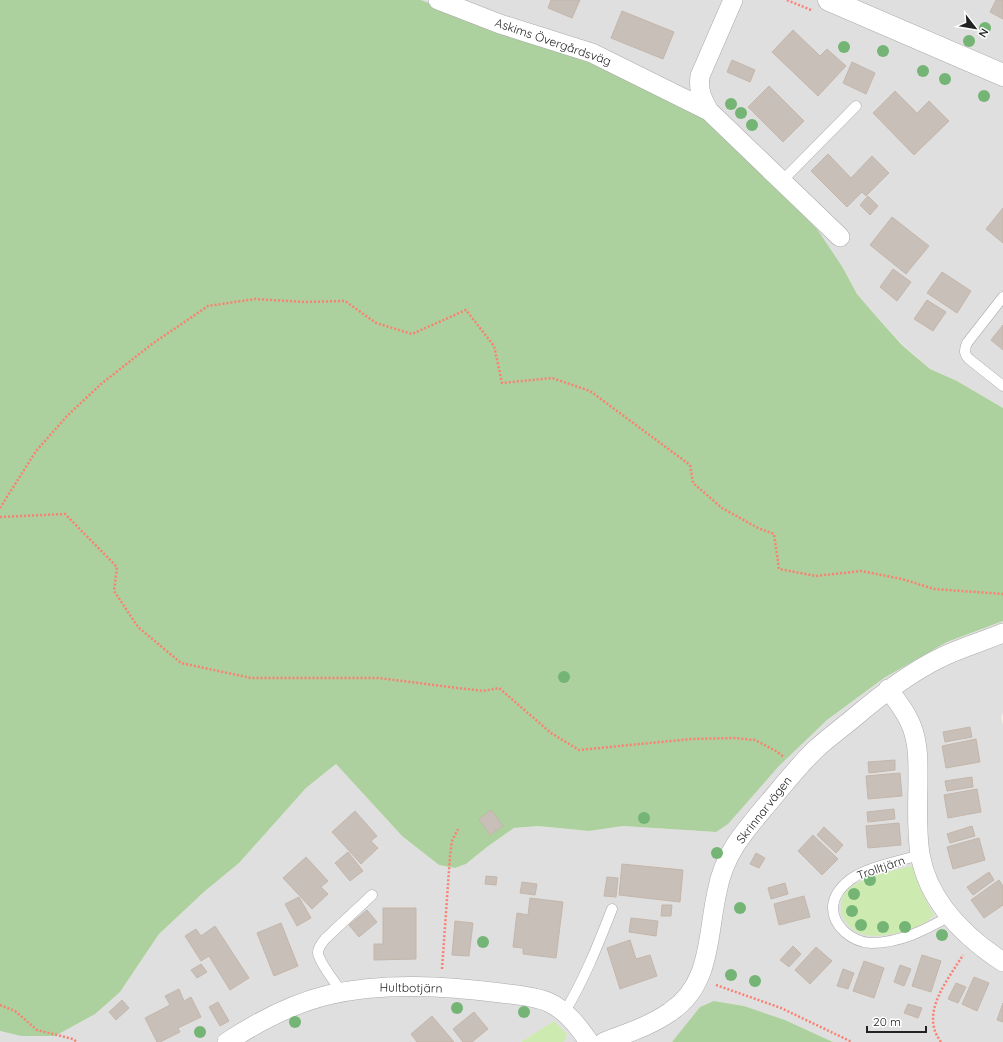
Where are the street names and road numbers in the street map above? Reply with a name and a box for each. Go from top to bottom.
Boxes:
street label: Askims Övergårdsväg [493,15,613,68]
street label: Skrinnarvägen [733,773,795,846]
street label: Trolltjärn [855,852,907,883]
street label: Hultbotjärn [379,979,443,996]

